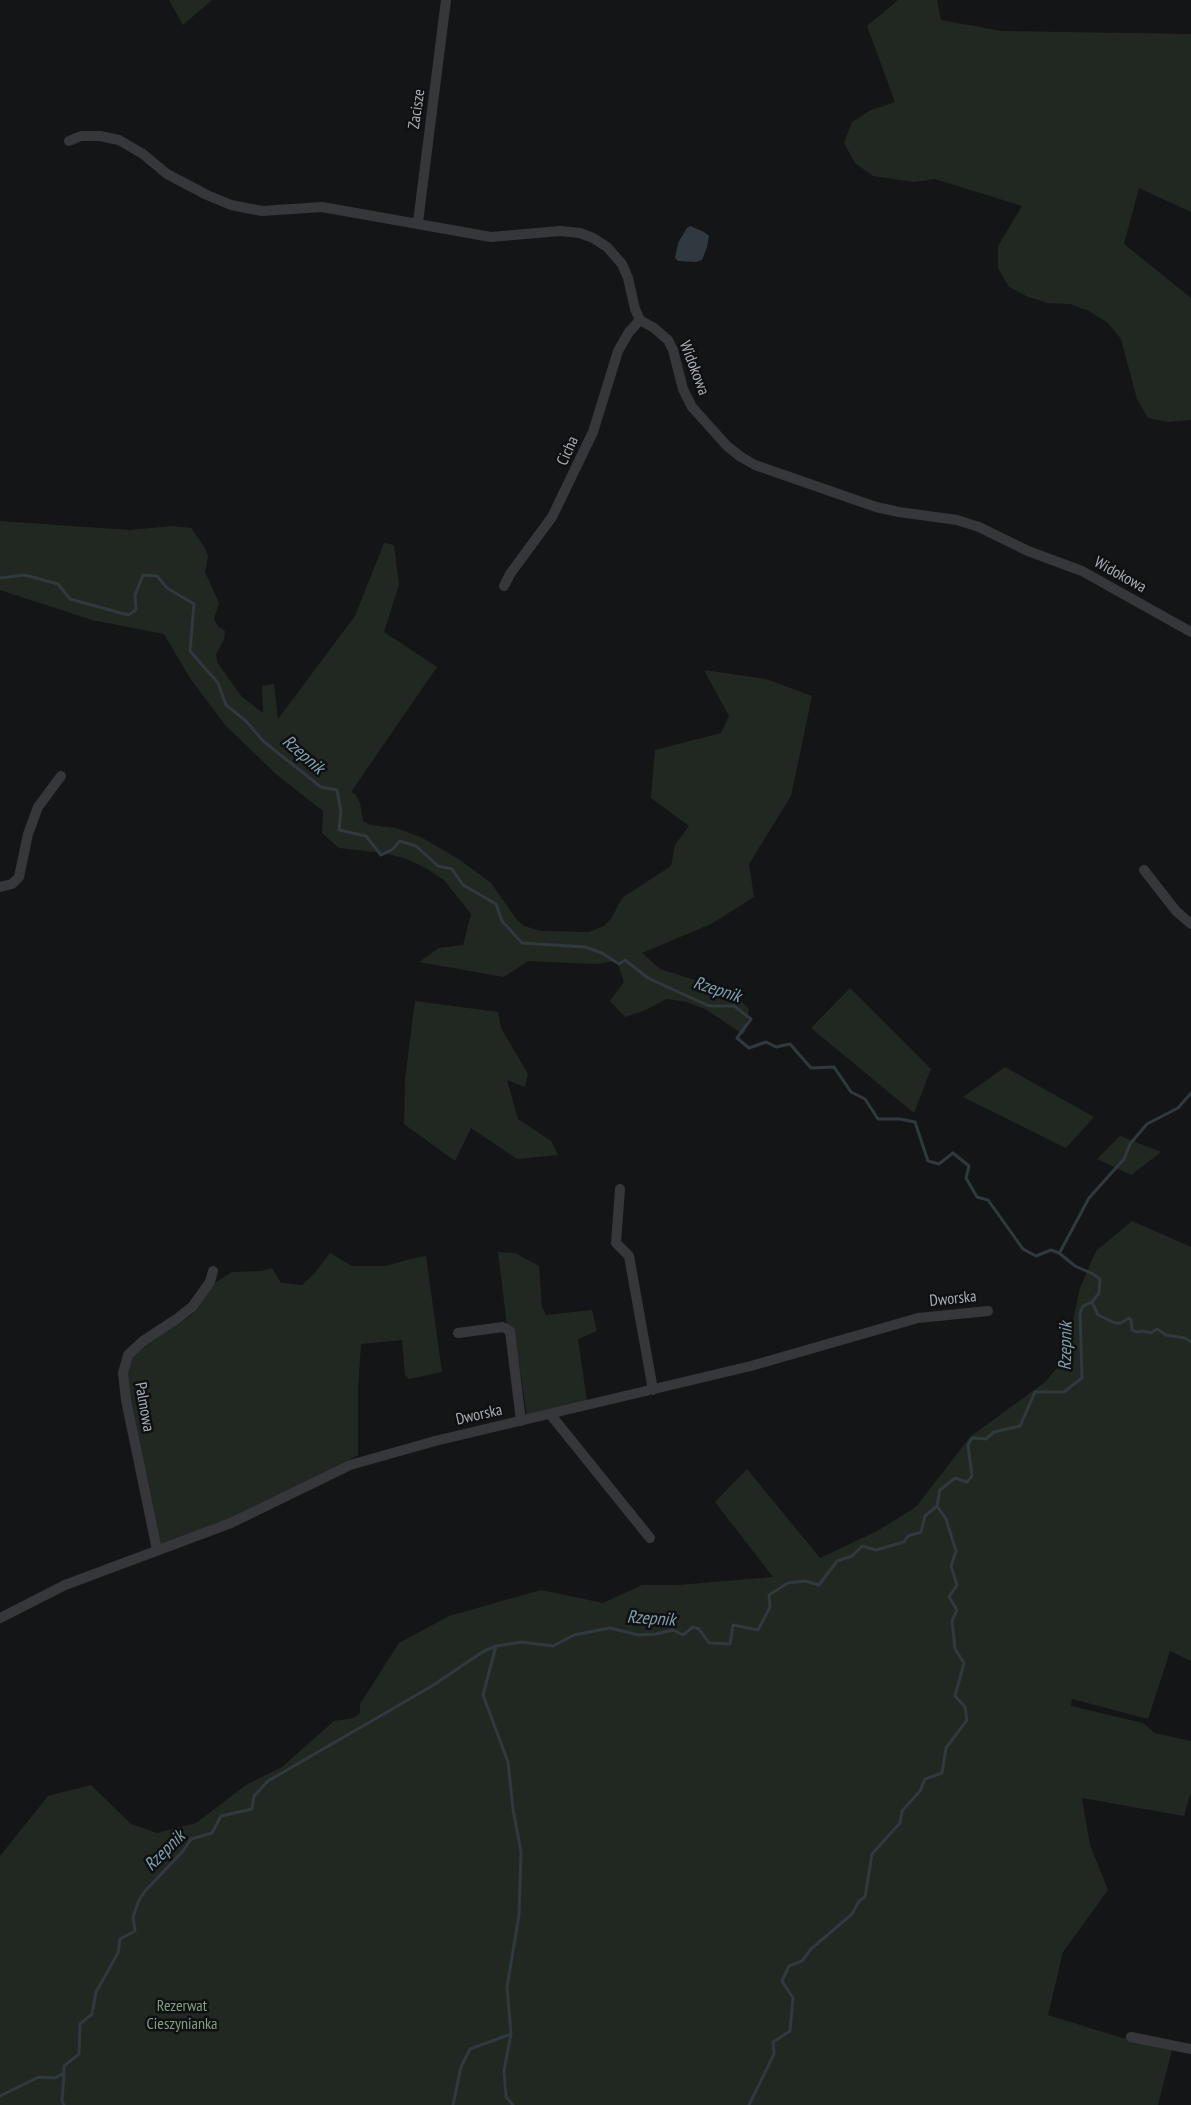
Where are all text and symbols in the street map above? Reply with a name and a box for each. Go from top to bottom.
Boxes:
street label: Zacisze [405,88,429,130]
street label: Widokowa [675,338,713,398]
street label: Cicha [553,433,583,469]
street label: Widokowa [1091,553,1149,597]
water label: Rzepnik [278,731,328,779]
water label: Rzepnik [691,972,743,1008]
street label: Dworska [929,1287,977,1311]
water label: Rzepnik [1055,1322,1077,1370]
street label: Palmowa [130,1381,158,1433]
street label: Dworska [454,1400,504,1430]
water label: Rzepnik [626,1607,676,1631]
water label: Rzepnik [140,1826,190,1876]
park label: Rezerwat Cieszynianka [146,1996,218,2034]

